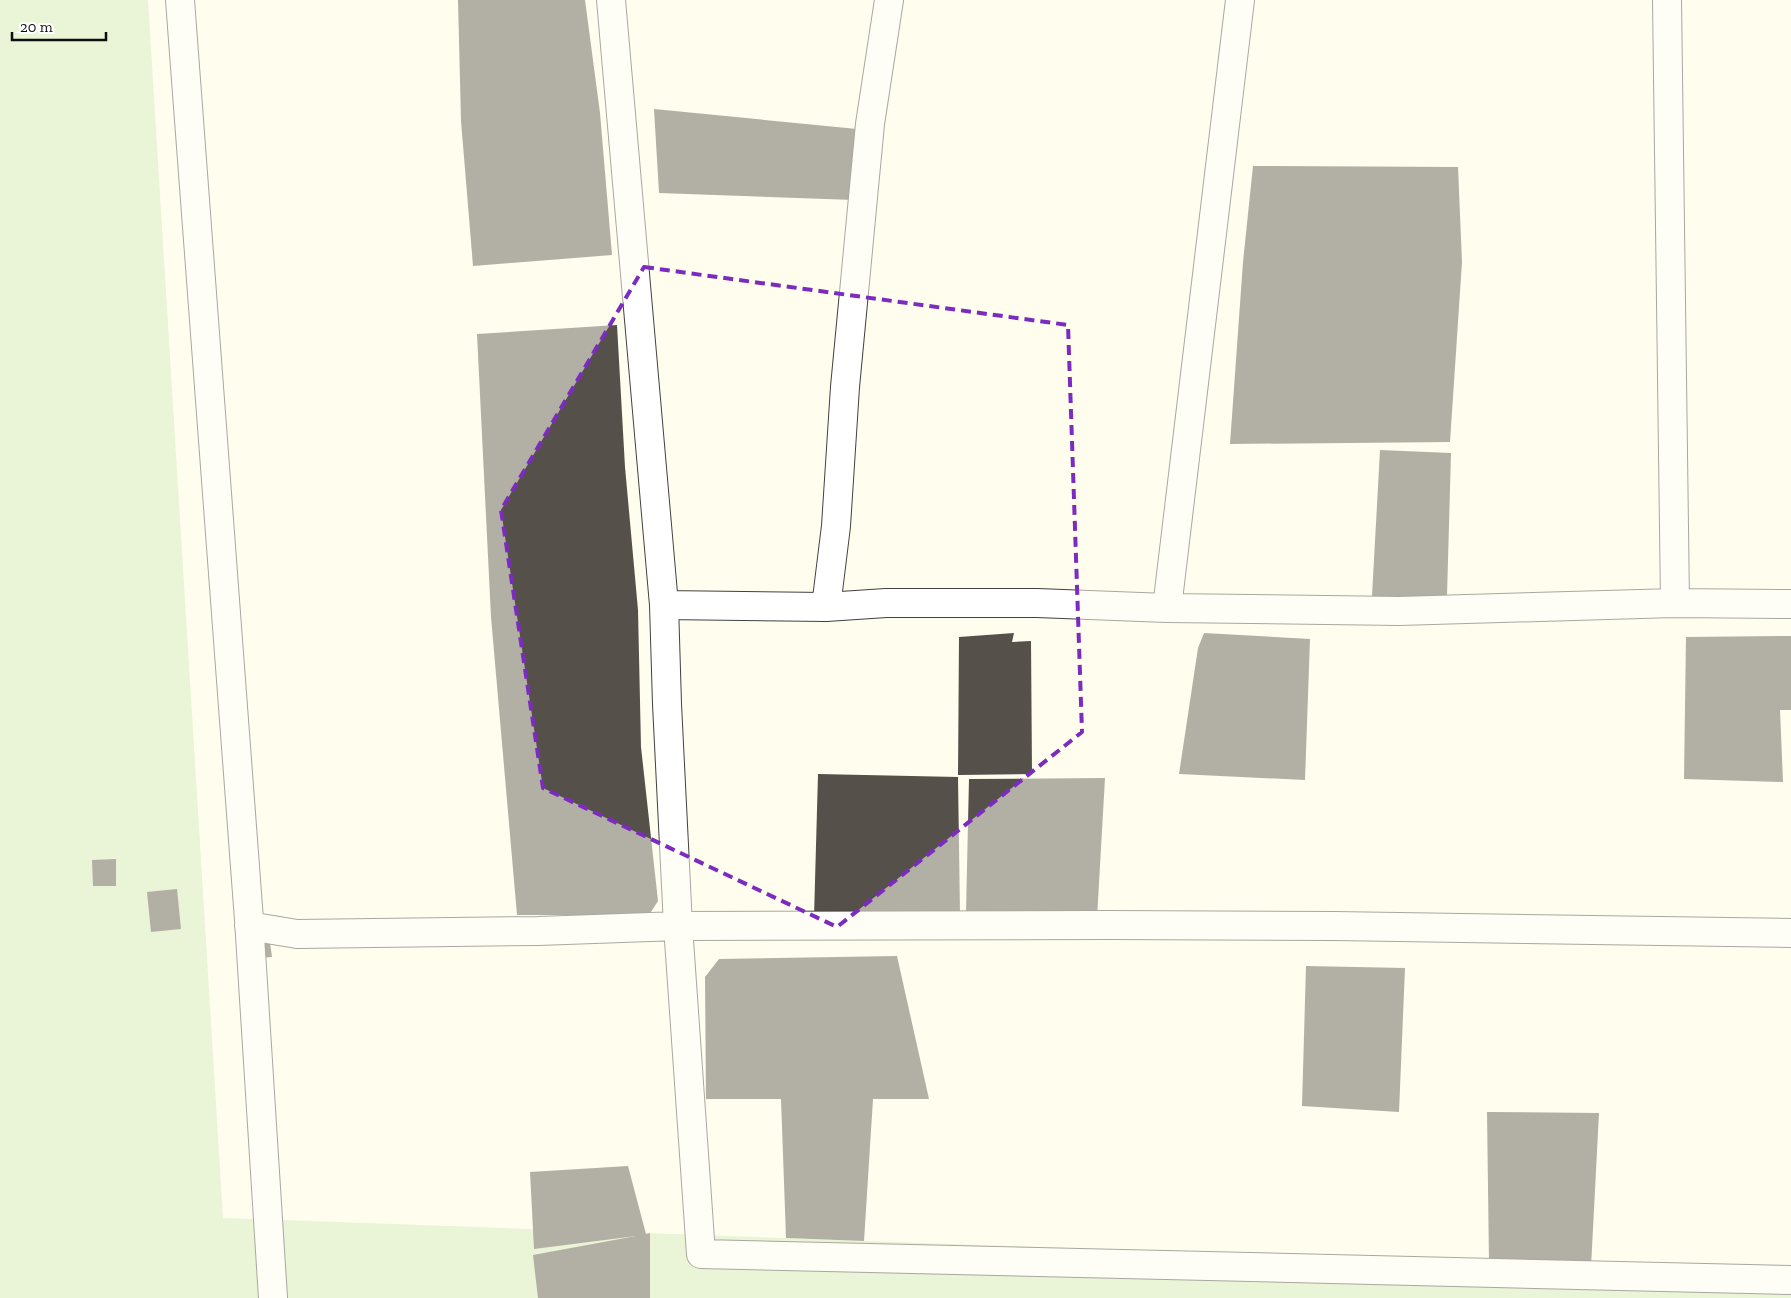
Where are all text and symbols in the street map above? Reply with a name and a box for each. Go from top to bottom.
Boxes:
scale bar [12,10,106,42]
text: 20 m [20,18,53,36]

